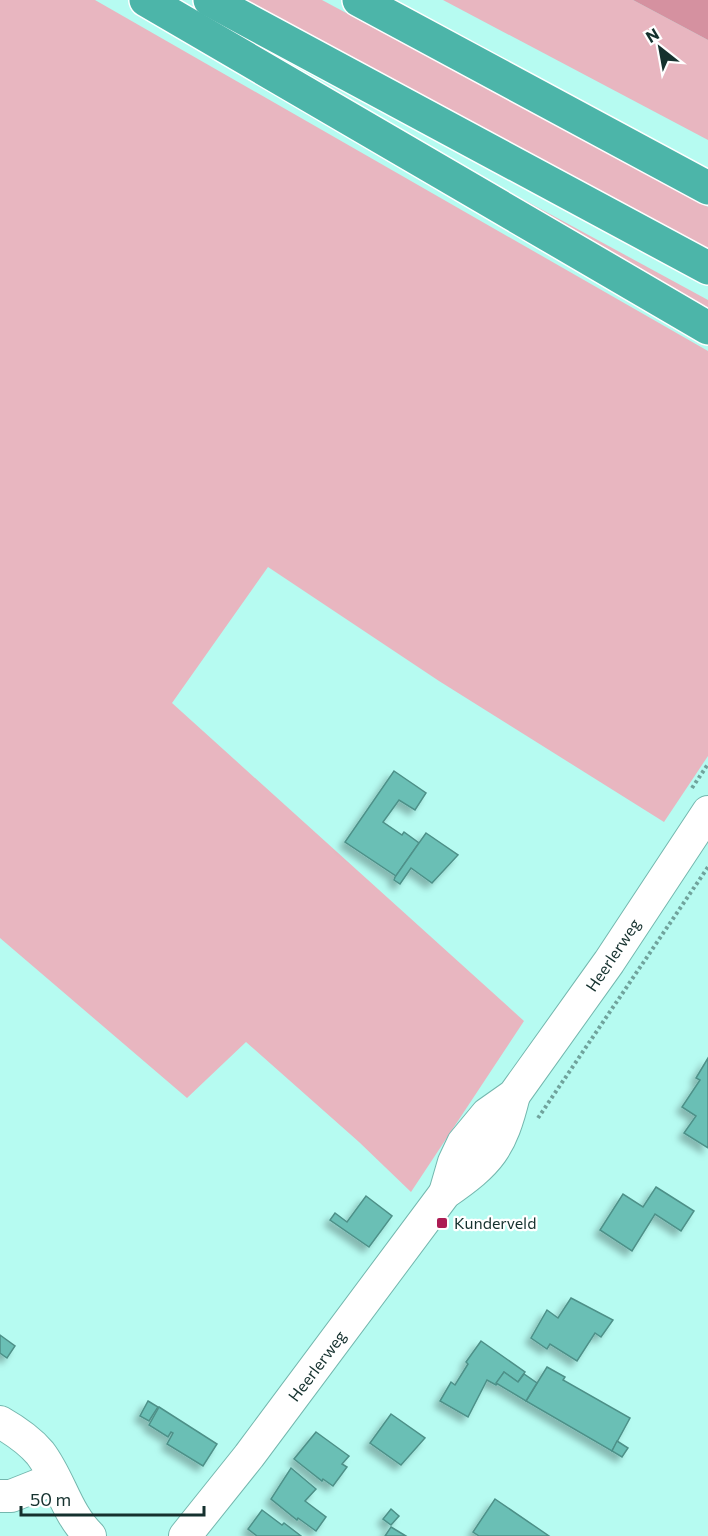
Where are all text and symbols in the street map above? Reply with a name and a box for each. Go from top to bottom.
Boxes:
north arrow [630,18,690,78]
text: N [642,23,662,46]
street label: Heerlerweg [581,914,644,995]
place label: Kunderveld [454,1213,536,1232]
marker: Kunderveld [435,1216,449,1230]
street label: Heerlerweg [284,1326,350,1405]
scale bar [21,1479,204,1517]
text: 50 m [30,1488,71,1510]

